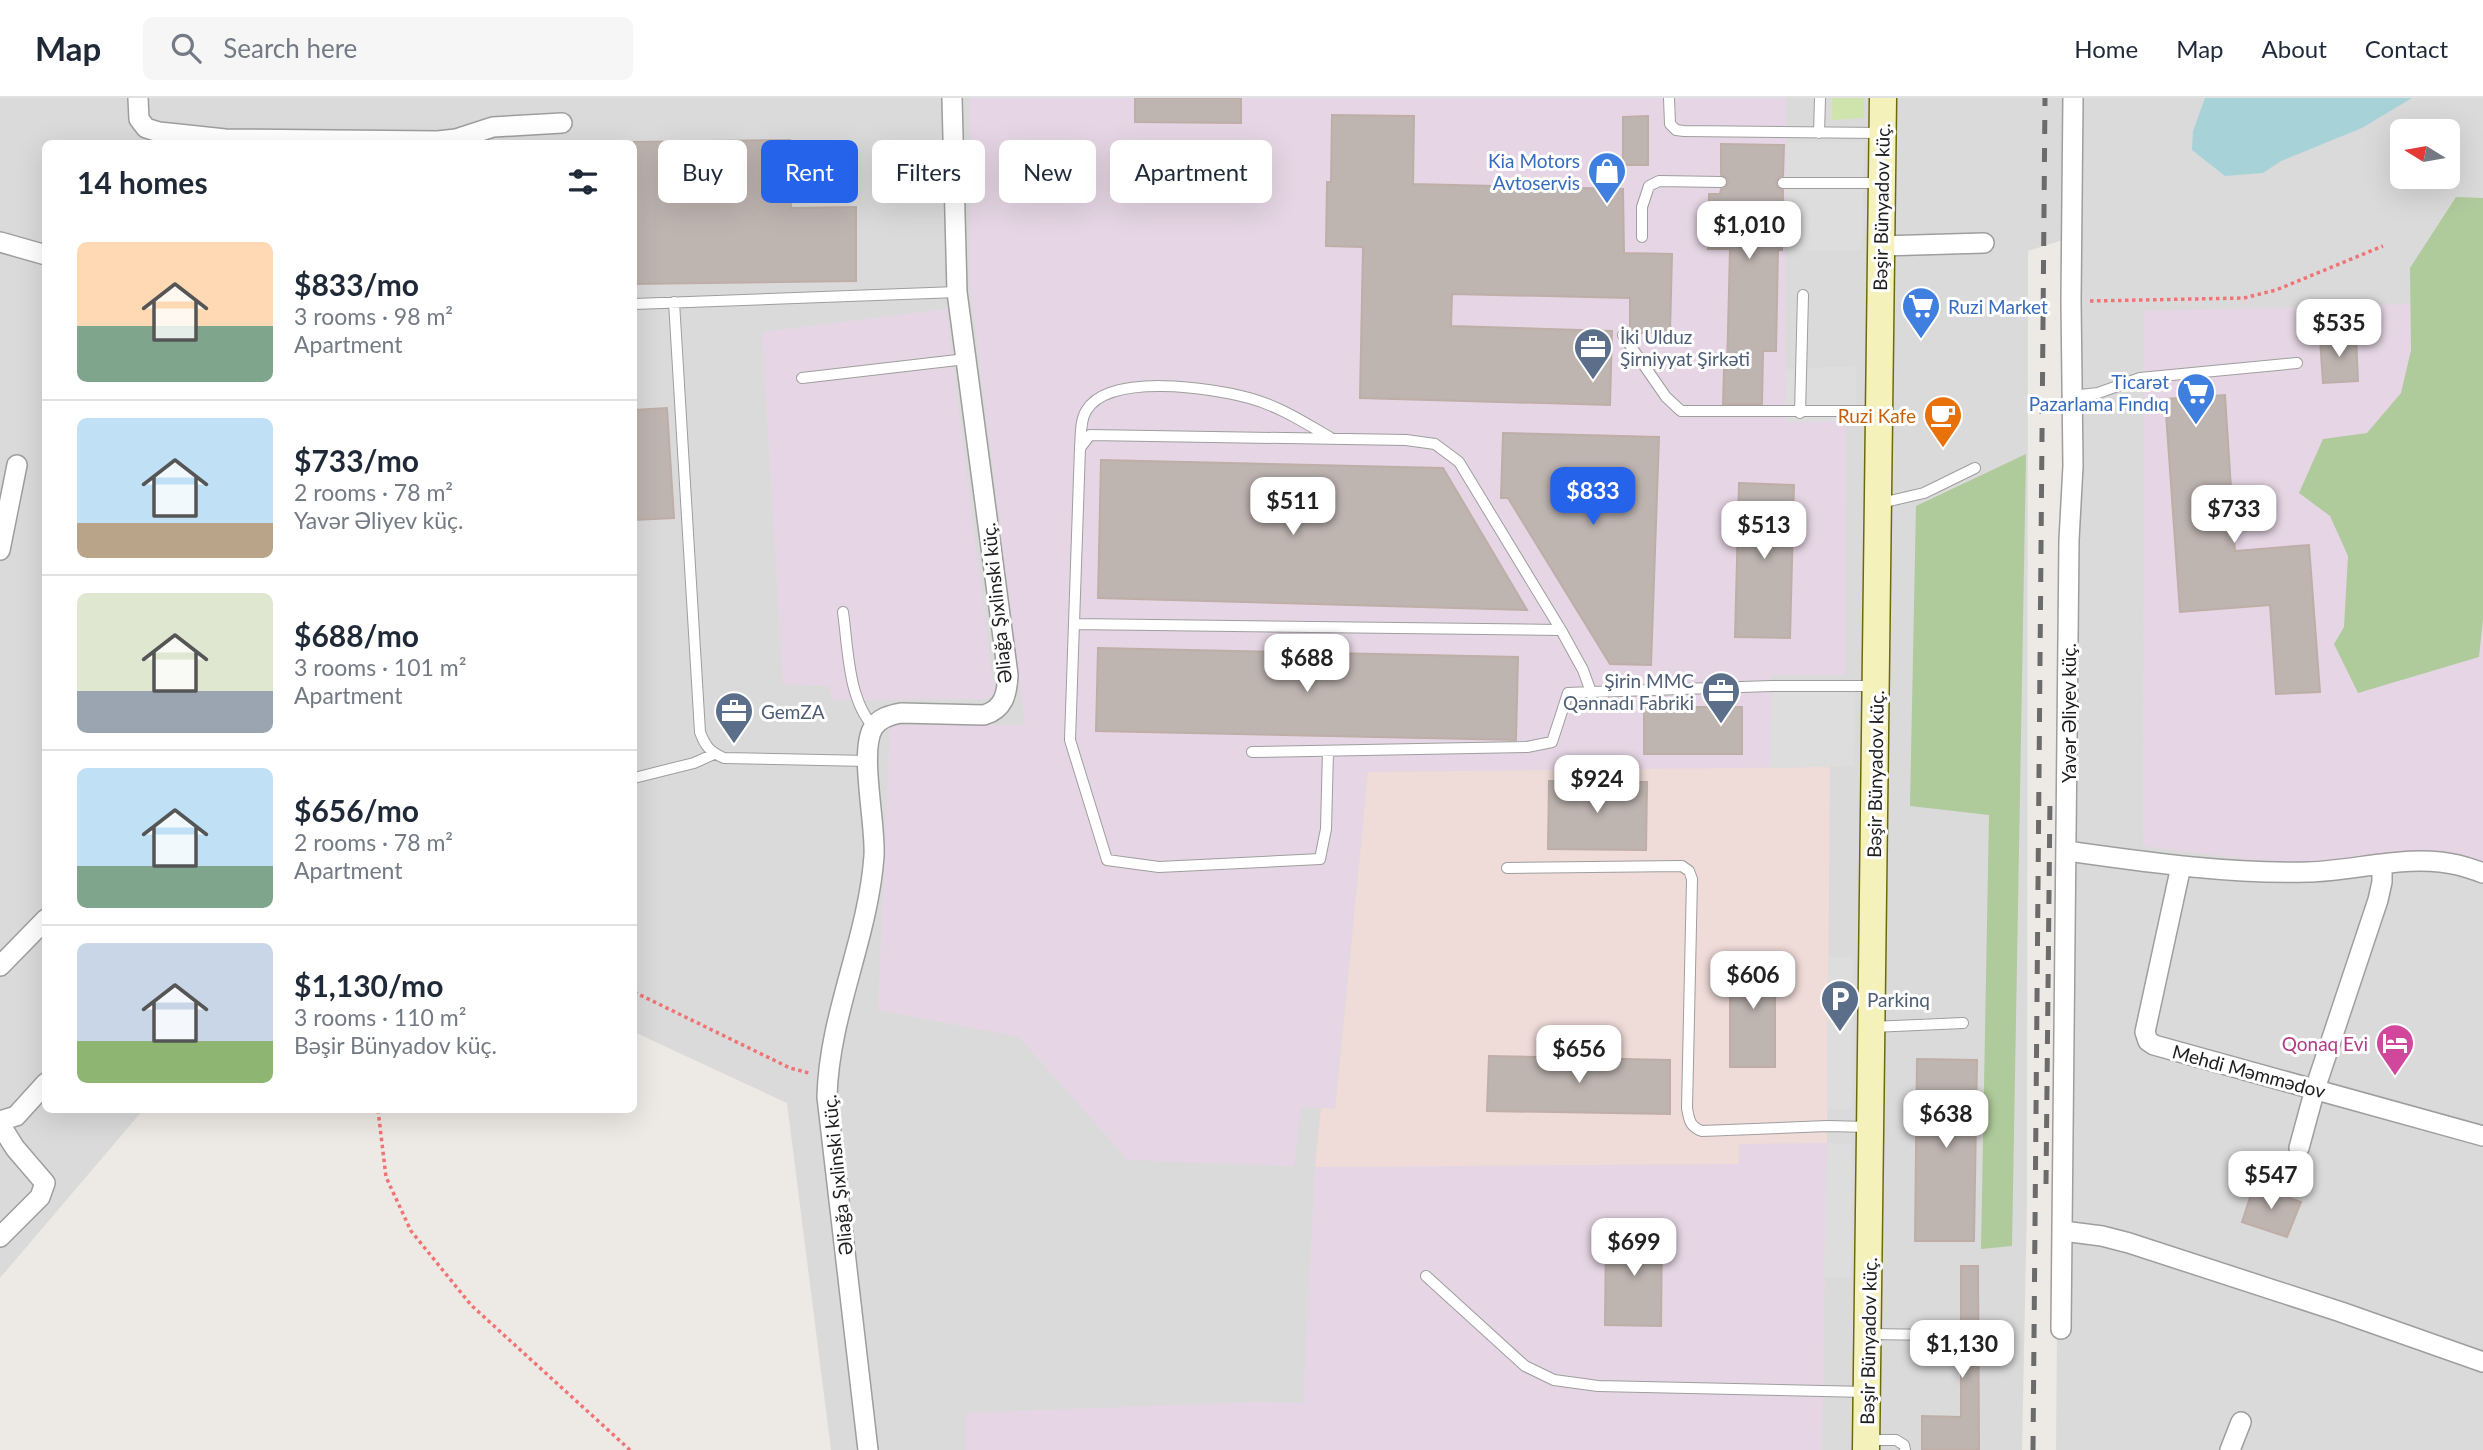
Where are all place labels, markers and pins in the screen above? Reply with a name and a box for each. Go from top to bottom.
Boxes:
place label: Kia Motors Avtoservis [1488,149,1580,194]
shop icon: Kia Motors Avtoservis [1586,150,1628,205]
pin: $1,010 [1692,202,1806,261]
supermarket icon: Ruzi Market [1900,285,1942,340]
place label: Ruzi Market [1948,295,2048,318]
pin: $535 [2298,300,2380,359]
place label: İki Ulduz Şirniyyat Şirkəti [1620,325,1750,370]
office icon: İki Ulduz Şirniyyat Şirkəti [1572,326,1614,381]
place label: Ticarət Pazarlama Fındıq [2029,370,2169,415]
supermarket icon: Ticarət Pazarlama Fındıq [2175,371,2217,426]
cafe icon: Ruzi Kafe [1922,394,1964,449]
place label: Ruzi Kafe [1838,404,1916,427]
pin: $833 [1552,468,1634,527]
pin: $511 [1252,478,1334,537]
pin: $733 [2193,486,2275,545]
pin: $513 [1723,502,1805,561]
pin: $688 [1266,634,1348,694]
place label: Şirin MMC Qənnadı Fabriki [1563,669,1694,714]
office icon: Şirin MMC Qənnadı Fabriki [1700,670,1742,725]
office icon: GemZA [713,690,755,745]
place label: GemZA [761,700,825,723]
pin: $924 [1556,756,1638,815]
pin: $606 [1712,951,1794,1011]
parking icon: Parkinq [1819,978,1861,1033]
place label: Parkinq [1867,988,1930,1011]
hotel icon: Qonaq Evi [2374,1022,2416,1077]
pin: $656 [1538,1026,1620,1085]
place label: Qonaq Evi [2282,1032,2368,1055]
pin: $638 [1905,1090,1987,1150]
pin: $547 [2230,1152,2312,1211]
pin: $699 [1593,1218,1675,1278]
pin: $1,130 [1905,1320,2019,1380]

